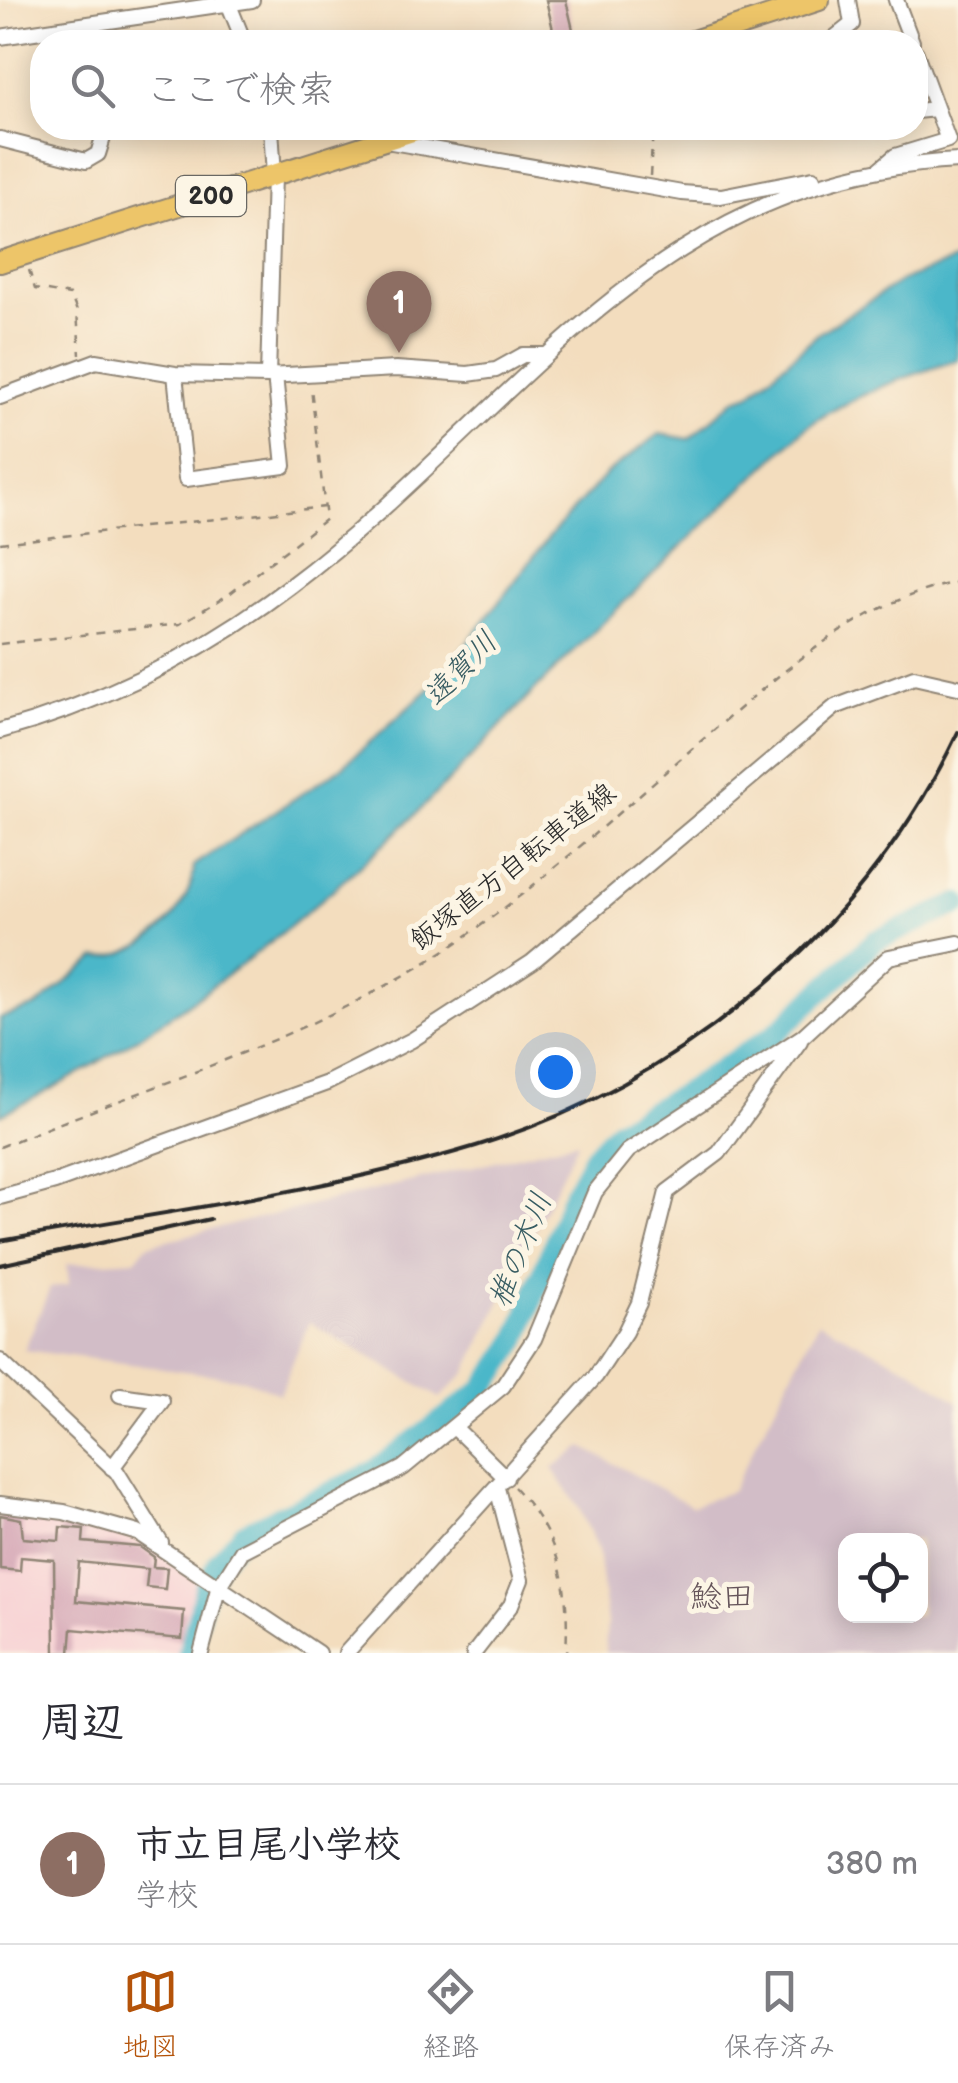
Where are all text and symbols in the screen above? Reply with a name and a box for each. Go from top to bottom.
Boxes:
search box [30,30,928,140]
icon: search [65,58,120,113]
text: ここで検索 [145,68,335,113]
road number: 200 [176,176,246,216]
pin: 1 [366,270,432,353]
water label: 遠賀川 [417,624,505,714]
street label: 飯塚直方自転車道線 [404,776,622,958]
your location [530,1047,581,1098]
water label: 椎の木川 [482,1188,560,1312]
map controls [838,1533,928,1623]
button: locate [838,1533,928,1623]
district label: 鯰田 [690,1578,754,1617]
text: 周辺 [40,1698,124,1749]
text: 市立目尾小学校 [135,1823,401,1868]
text: 1 [66,1845,79,1884]
text: 380 m [826,1845,918,1884]
text: 学校 [135,1876,199,1915]
tab: 地図 [122,1964,178,2064]
tab: 経路 [423,1964,479,2064]
tab: 保存済み [724,1964,836,2064]

